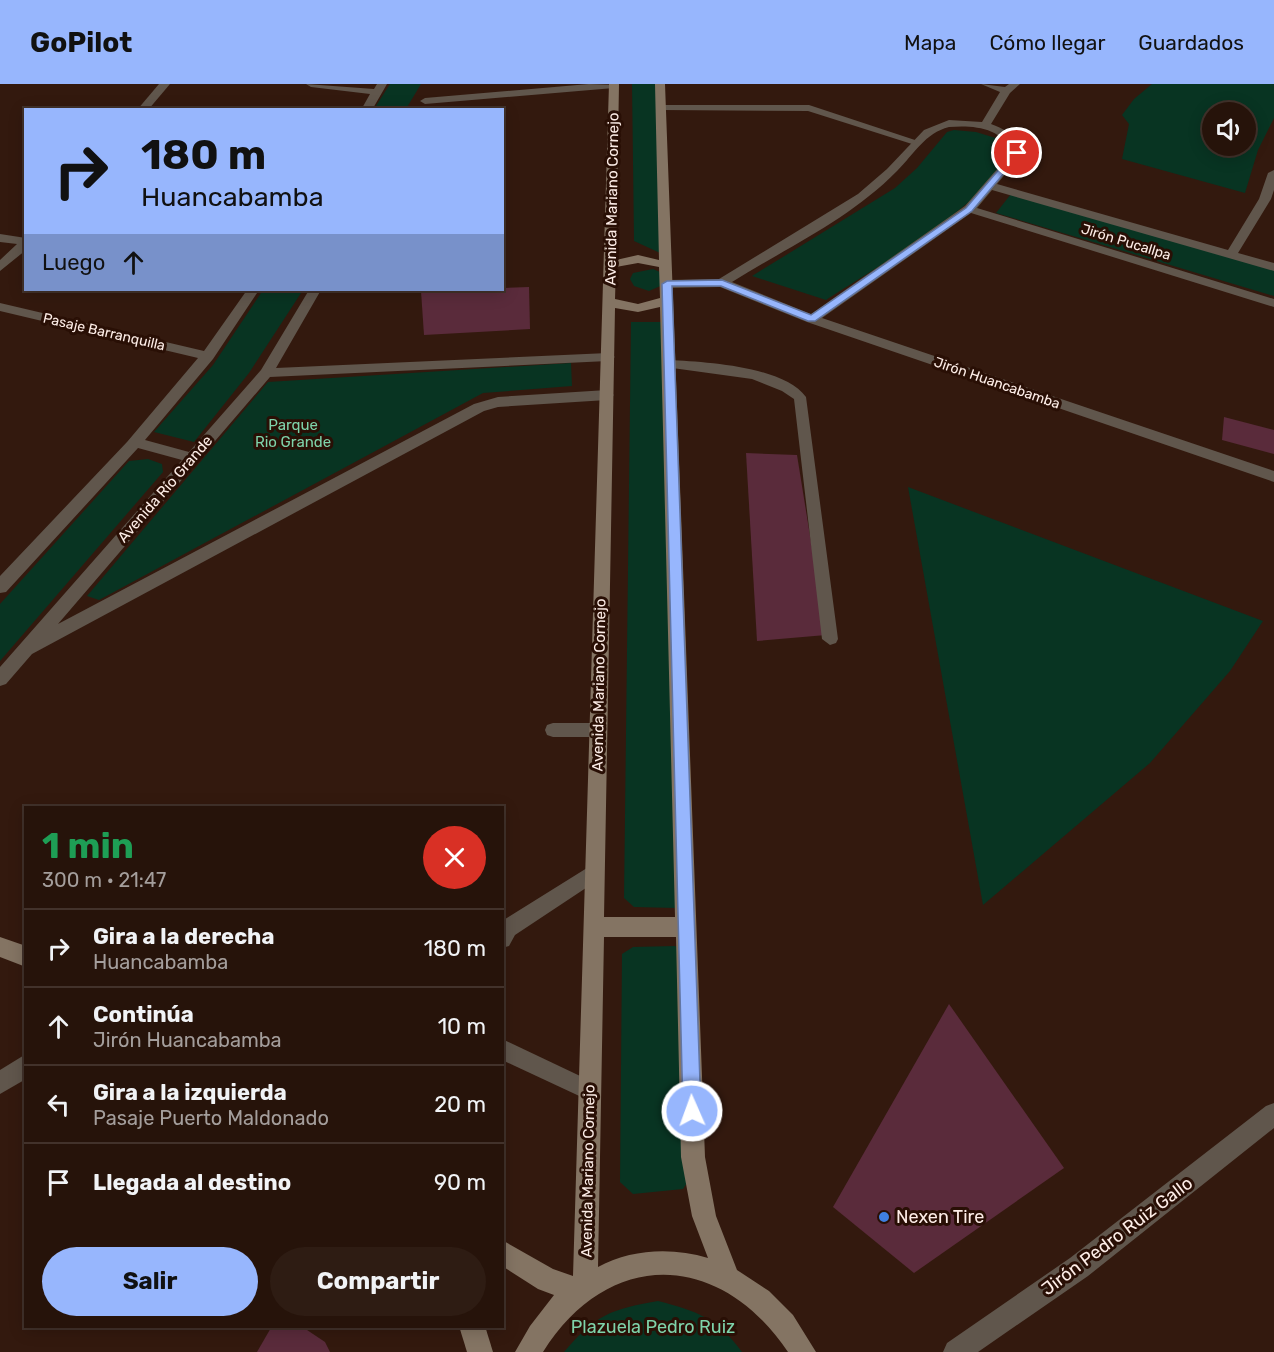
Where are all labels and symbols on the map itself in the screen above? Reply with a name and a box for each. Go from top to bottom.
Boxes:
street label: Avenida Mariano Cornejo [601,112,623,286]
pin [991,127,1042,178]
street label: Jirón Pucallpa [1079,220,1173,264]
street label: Pasaje Barranquilla [41,310,167,354]
street label: Jirón Huancabamba [932,353,1062,413]
park label: Parque Rio Grande [255,416,331,451]
street label: Avenida Río Grande [114,432,216,546]
street label: Avenida Mariano Cornejo [588,598,610,772]
position arrow [660,1079,724,1143]
street label: Avenida Mariano Cornejo [577,1084,599,1258]
street label: Jirón Pedro Ruiz Gallo [1037,1172,1197,1300]
place label: Nexen Tire [896,1206,984,1228]
marker: Nexen Tire [877,1210,891,1224]
park label: Plazuela Pedro Ruiz [571,1316,735,1338]

